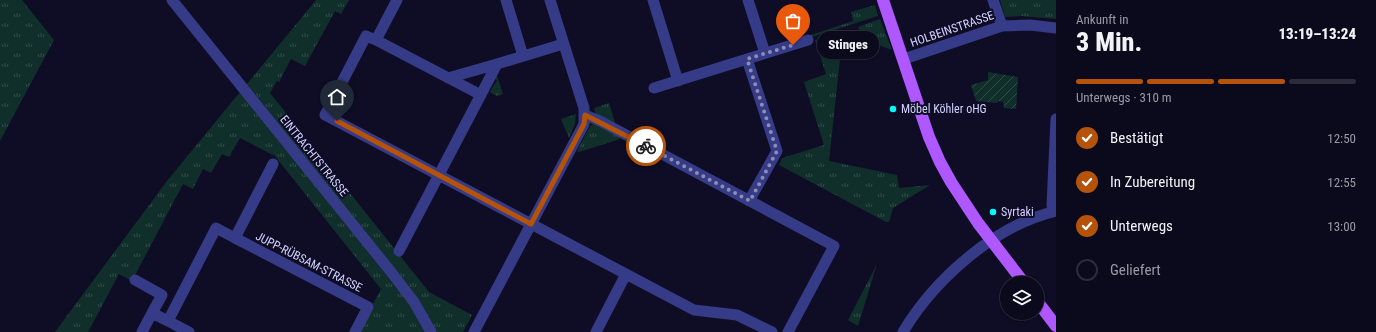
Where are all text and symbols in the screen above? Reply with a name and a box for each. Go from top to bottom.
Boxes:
pin [776,4,810,45]
street label: HOLBEINSTRASSE [908,8,996,50]
icon: bag [782,10,804,32]
text: Ankunft in [1076,12,1128,27]
text: 13:19–13:24 [1278,25,1356,43]
text: 3 Min. [1076,27,1142,57]
callout: Stinges [817,31,879,59]
text: Stinges [828,37,868,52]
pin [320,80,354,121]
icon: home [326,86,348,108]
text: Unterwegs · 310 m [1076,90,1172,105]
place label: Möbel Köhler oHG [901,102,987,116]
marker: Möbel Köhler oHG [888,104,898,114]
street label: EINTRACHTSTRASSE [277,113,351,199]
courier [626,126,666,166]
icon: check [1076,127,1098,149]
text: Bestätigt [1110,129,1163,147]
text: 12:50 [1327,131,1356,146]
icon: bike [635,135,657,157]
icon: check [1076,171,1098,193]
text: In Zubereitung [1110,173,1195,191]
text: 12:55 [1327,175,1356,190]
place label: Syrtaki [1001,205,1034,219]
marker: Syrtaki [988,207,998,217]
icon: check [1076,215,1098,237]
text: Unterwegs [1110,217,1173,235]
text: 13:00 [1327,219,1356,234]
street label: JUPP-RÜBSAM-STRASSE [253,228,365,295]
text: Geliefert [1110,261,1161,279]
map controls [1000,276,1044,320]
button: layers [1000,276,1044,320]

